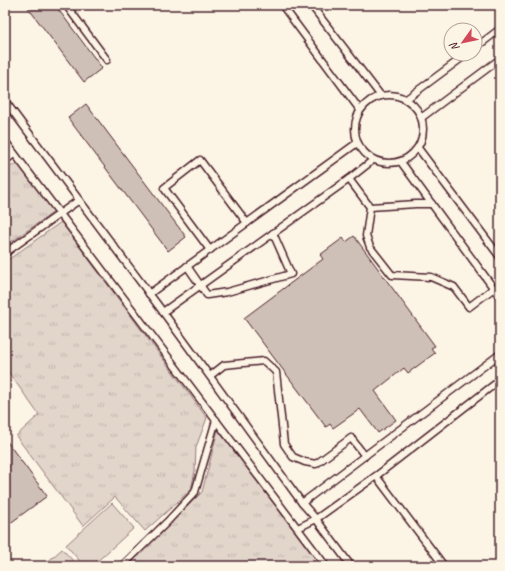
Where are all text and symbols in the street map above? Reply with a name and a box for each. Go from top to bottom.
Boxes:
north arrow [443,22,483,62]
text: N [446,39,462,54]

